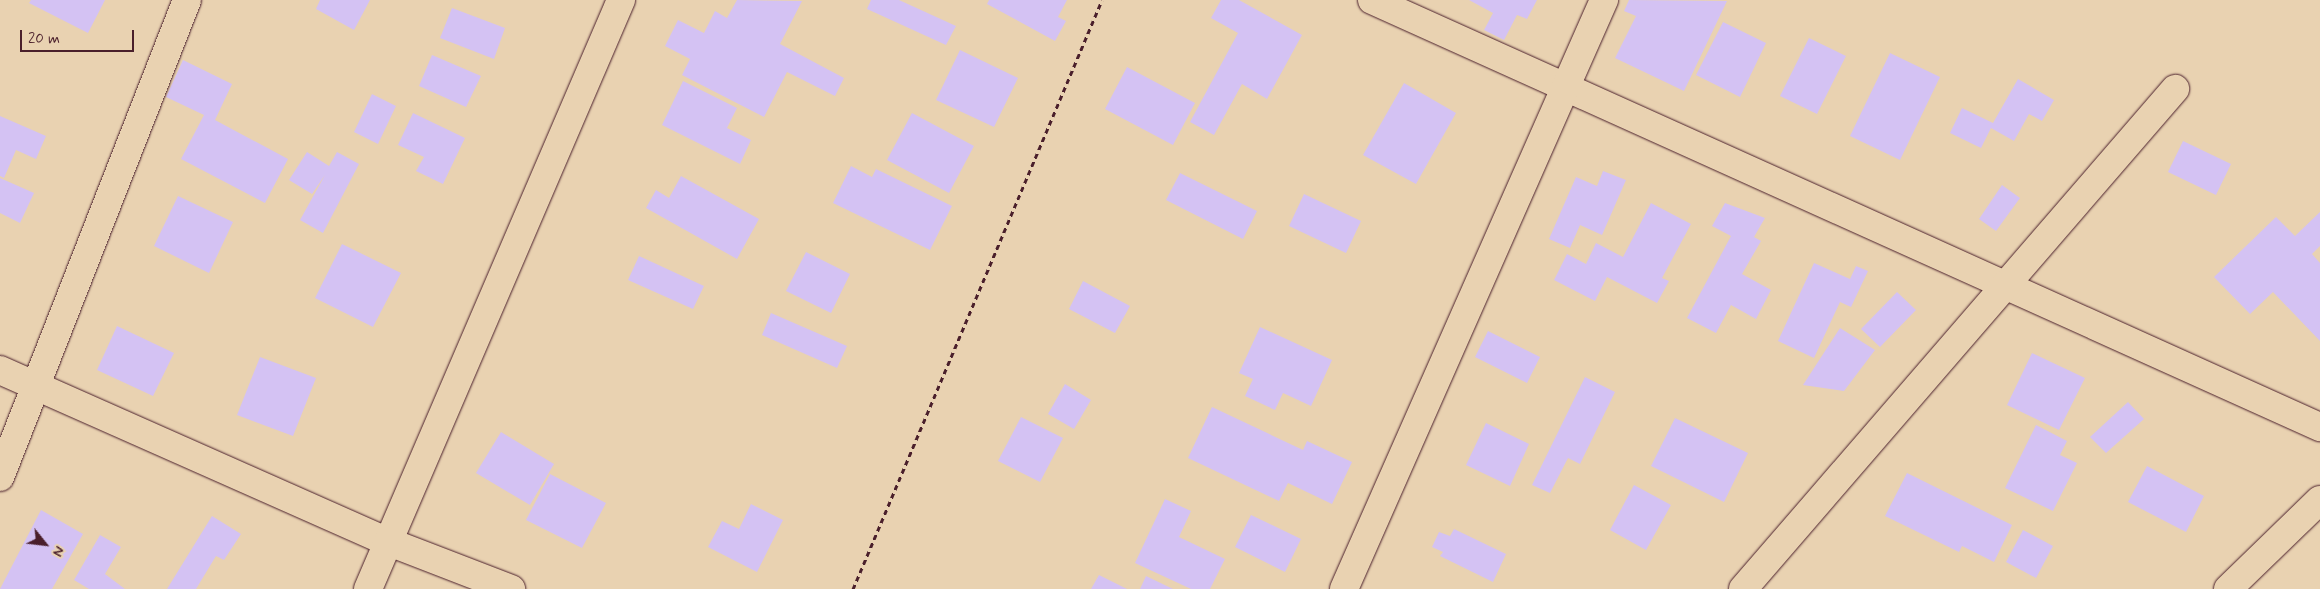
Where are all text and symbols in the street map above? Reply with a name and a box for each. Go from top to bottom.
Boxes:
scale bar [22,20,136,52]
text: 20 m [28,29,60,49]
north arrow [20,519,70,569]
text: N [48,543,68,560]

